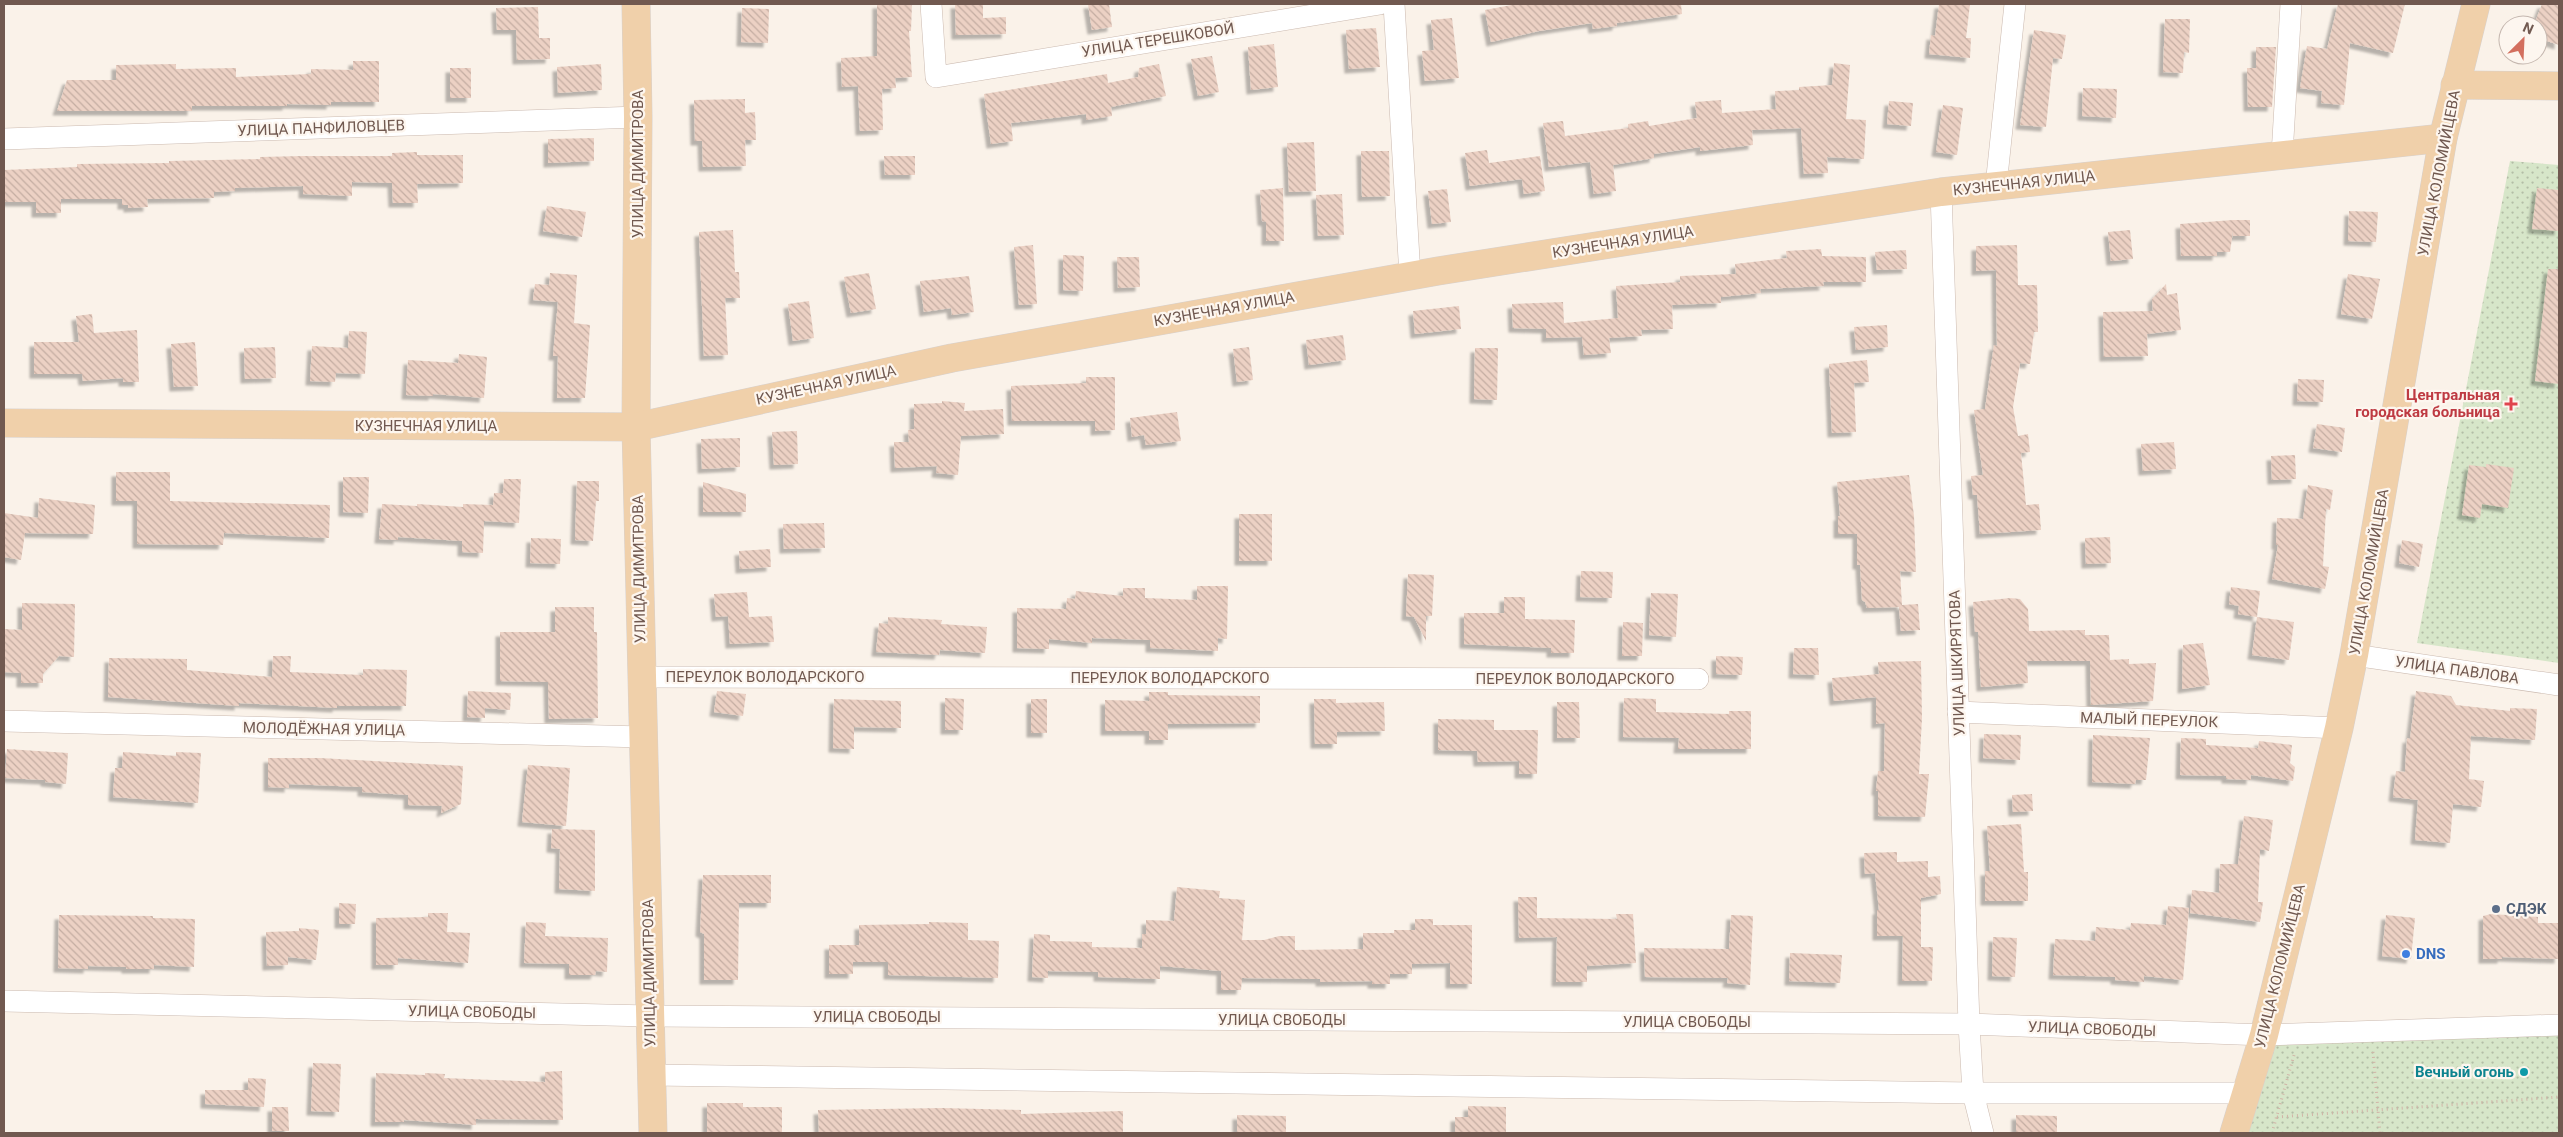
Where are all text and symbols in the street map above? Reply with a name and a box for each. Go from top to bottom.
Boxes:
north arrow [2498,15,2548,65]
street label: УЛИЦА ТЕРЕШКОВОЙ [1080,19,1236,61]
text: N [2521,19,2536,37]
street label: УЛИЦА КОЛОМИЙЦЕВА [2414,88,2464,257]
street label: УЛИЦА ДИМИТРОВА [629,90,647,238]
street label: УЛИЦА ПАНФИЛОВЦЕВ [237,116,405,140]
street label: КУЗНЕЧНАЯ УЛИЦА [1952,167,2096,199]
street label: КУЗНЕЧНАЯ УЛИЦА [1551,222,1695,262]
street label: КУЗНЕЧНАЯ УЛИЦА [1152,288,1296,330]
street label: КУЗНЕЧНАЯ УЛИЦА [754,361,898,409]
place label: Центральная городская больница [2355,386,2500,421]
marker: Центральная городская больница [2504,397,2518,411]
street label: КУЗНЕЧНАЯ УЛИЦА [355,417,498,435]
street label: УЛИЦА КОЛОМИЙЦЕВА [2346,487,2393,657]
street label: УЛИЦА ДИМИТРОВА [629,494,649,643]
street label: УЛИЦА ШКИРЯТОВА [1945,589,1969,737]
street label: УЛИЦА ПАВЛОВА [2394,652,2520,688]
street label: ПЕРЕУЛОК ВОЛОДАРСКОГО [666,668,865,686]
street label: ПЕРЕУЛОК ВОЛОДАРСКОГО [1071,669,1270,687]
street label: ПЕРЕУЛОК ВОЛОДАРСКОГО [1476,670,1675,688]
street label: МАЛЫЙ ПЕРЕУЛОК [2080,709,2219,731]
street label: МОЛОДЁЖНАЯ УЛИЦА [243,719,406,739]
street label: УЛИЦА КОЛОМИЙЦЕВА [2251,882,2309,1050]
street label: УЛИЦА ДИМИТРОВА [639,898,659,1047]
place label: СДЭК [2506,900,2547,918]
marker: СДЭК [2490,903,2502,915]
place label: DNS [2416,945,2446,963]
marker: DNS [2400,948,2412,960]
street label: УЛИЦА СВОБОДЫ [408,1002,536,1022]
street label: УЛИЦА СВОБОДЫ [813,1008,941,1026]
street label: УЛИЦА СВОБОДЫ [1218,1011,1346,1029]
street label: УЛИЦА СВОБОДЫ [1623,1013,1751,1031]
street label: УЛИЦА СВОБОДЫ [2028,1018,2156,1040]
place label: Вечный огонь [2415,1063,2514,1081]
marker: Вечный огонь [2518,1066,2530,1078]

